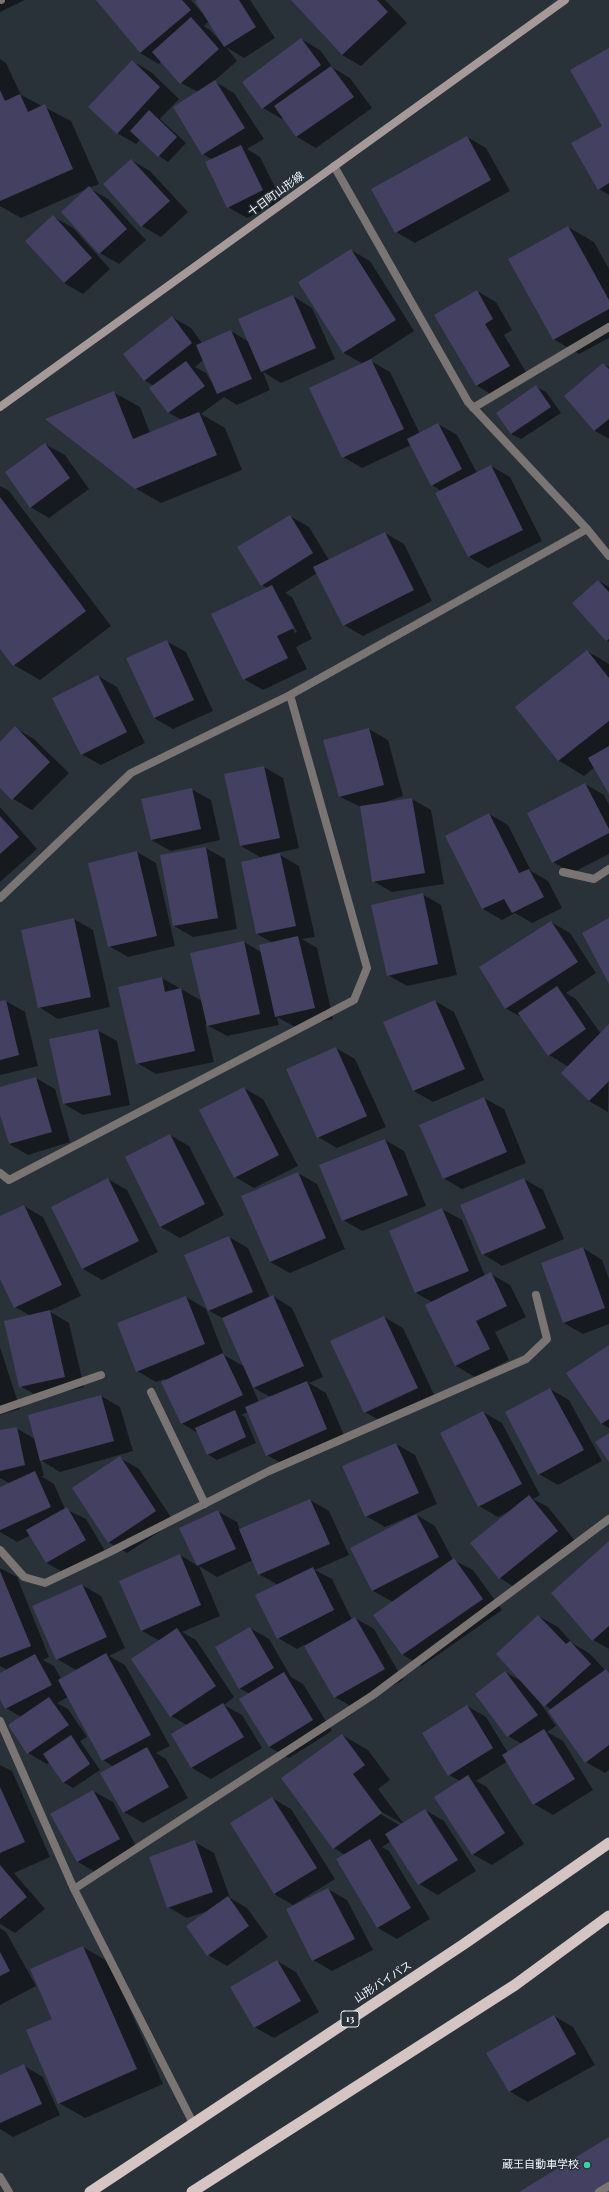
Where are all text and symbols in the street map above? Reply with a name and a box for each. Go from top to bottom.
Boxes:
street label: 十日町山形線 [245,169,307,219]
street label: 山形バイパス [352,1958,414,2006]
road number: 13 [341,2011,359,2027]
place label: 蔵王自動車学校 [502,2158,579,2172]
marker: 蔵王自動車学校 [582,2160,592,2170]

